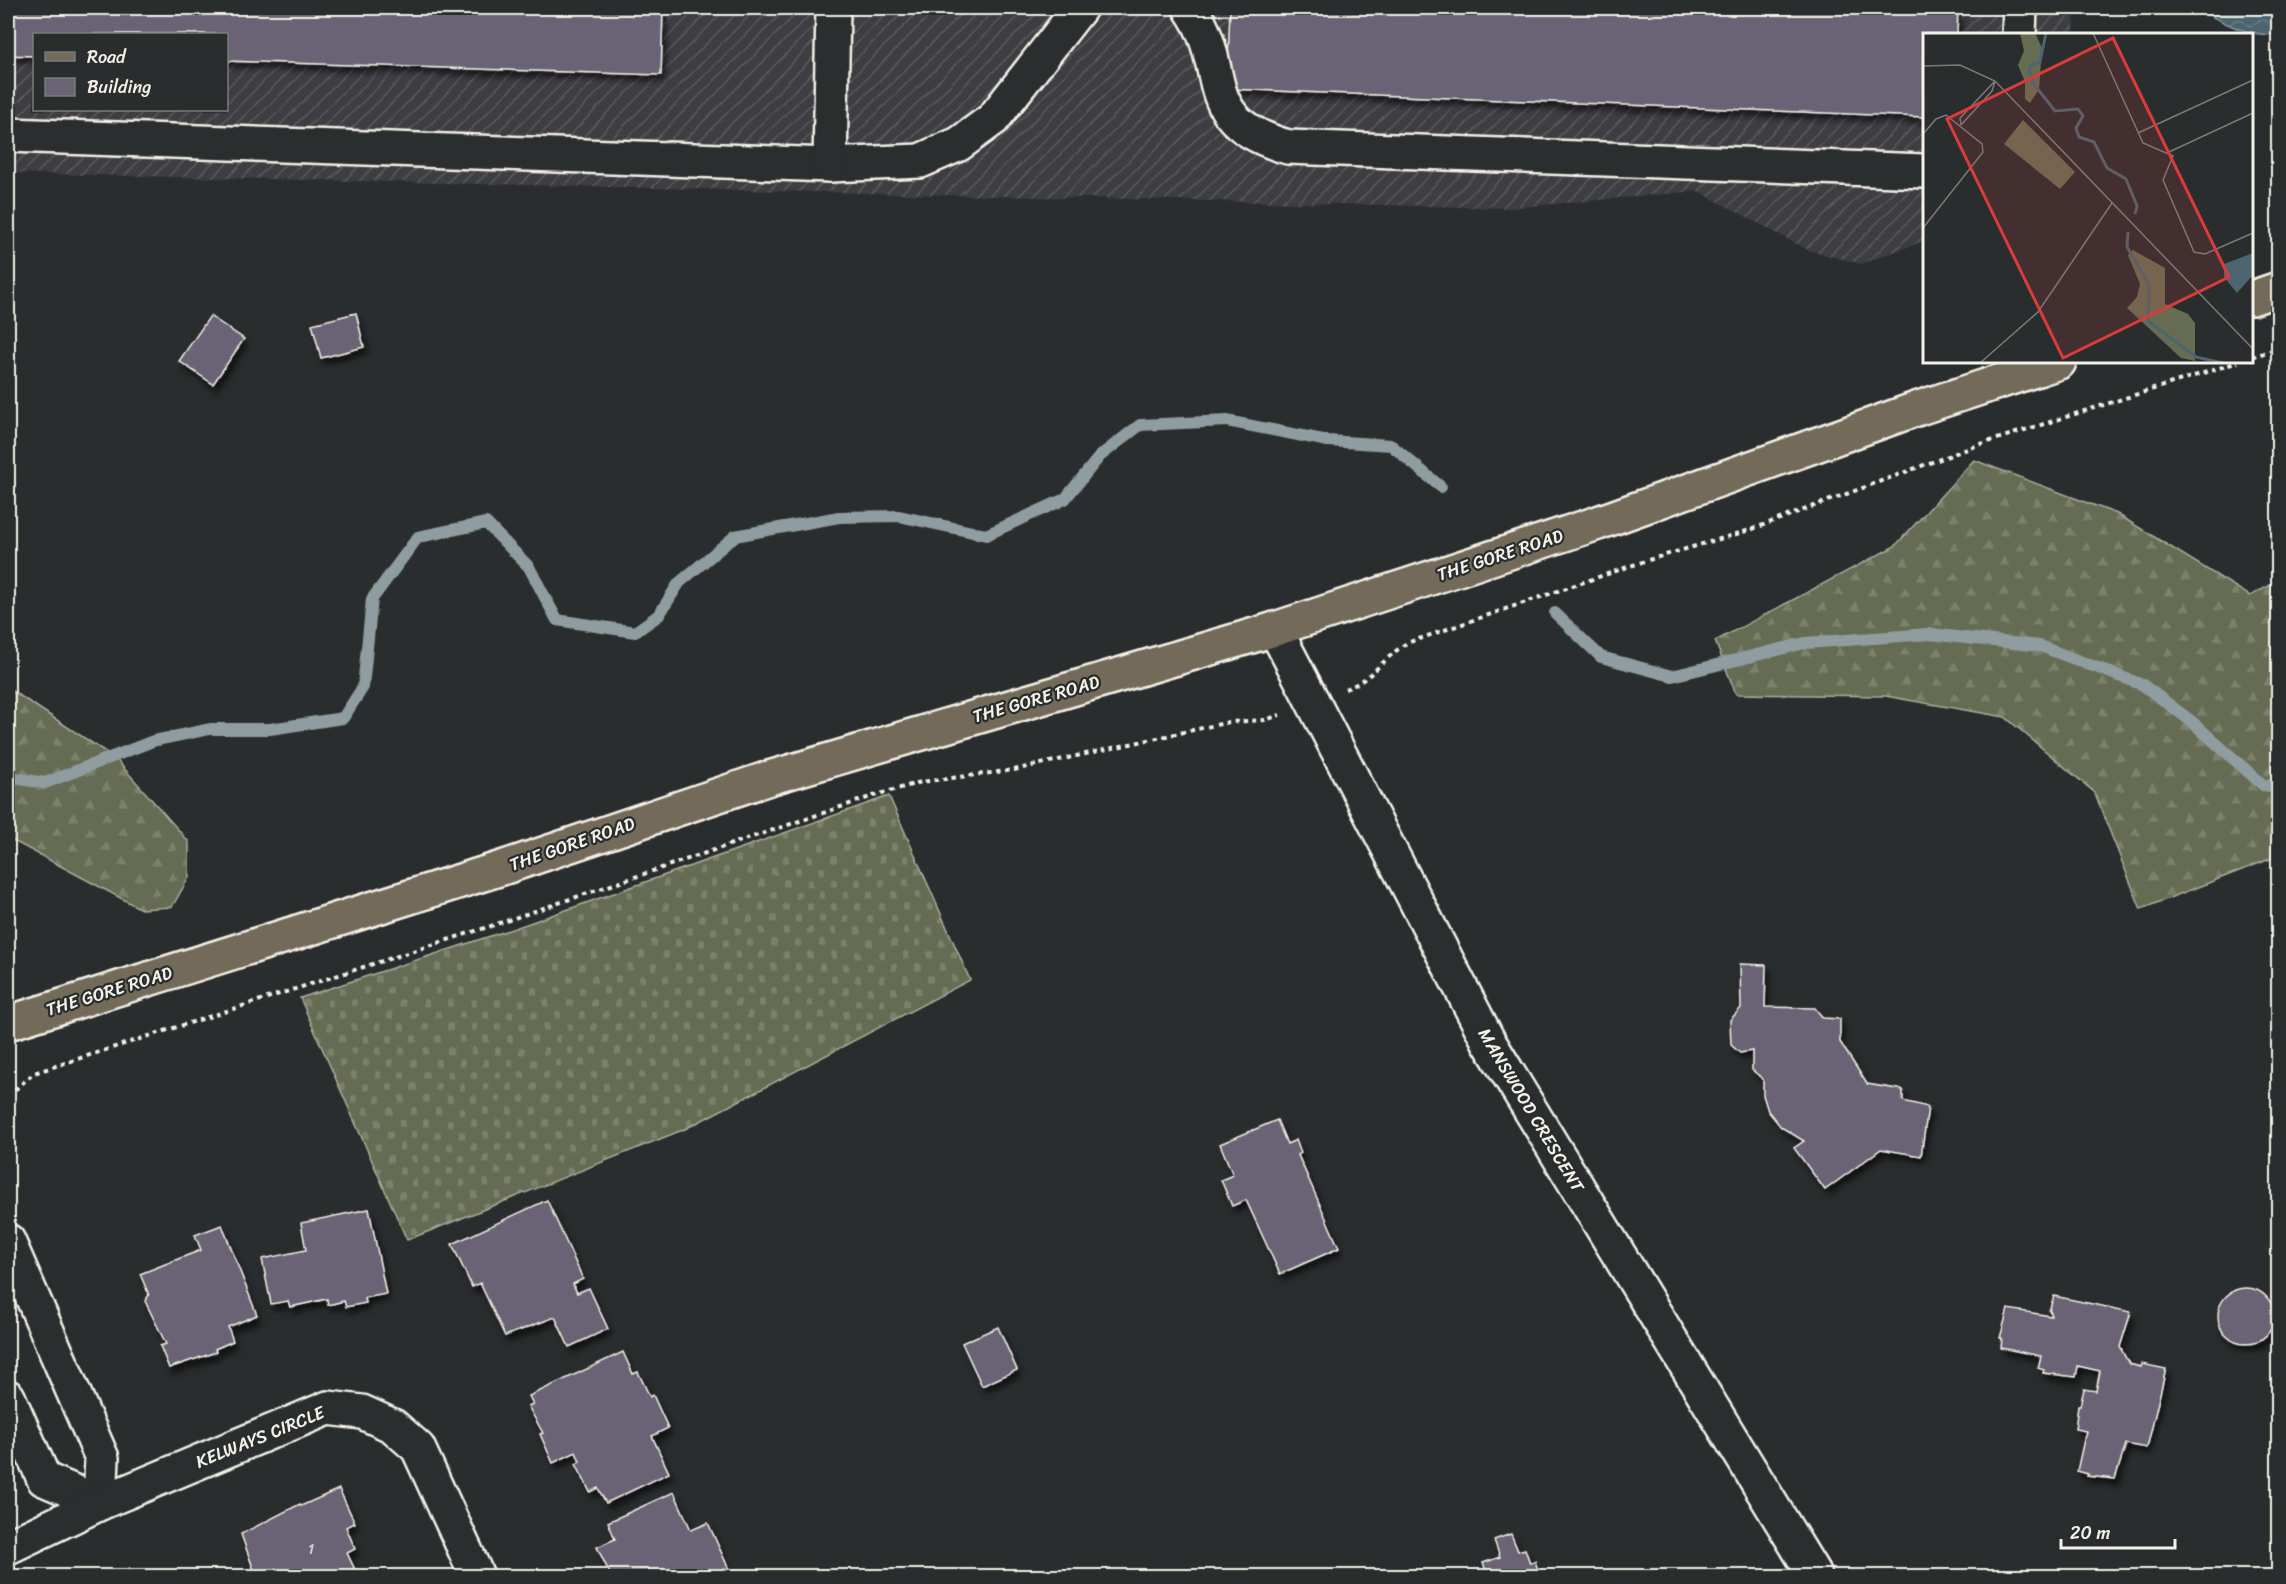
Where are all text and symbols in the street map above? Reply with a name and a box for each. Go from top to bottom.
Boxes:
legend [33,33,228,111]
inset map [1923,33,2253,363]
text: Road [87,41,127,73]
text: Building [87,71,151,103]
street label: THE GORE ROAD [1433,519,1567,590]
street label: THE GORE ROAD [969,666,1104,732]
street label: THE GORE ROAD [505,807,639,880]
street label: THE GORE ROAD [42,956,177,1025]
street label: MANSWOOD CRESCENT [1469,1022,1594,1200]
street label: KELWAYS CIRCLE [191,1396,330,1477]
scale bar [2061,1512,2175,1550]
text: 20 m [2070,1517,2110,1549]
house number: 1 [308,1536,314,1562]

